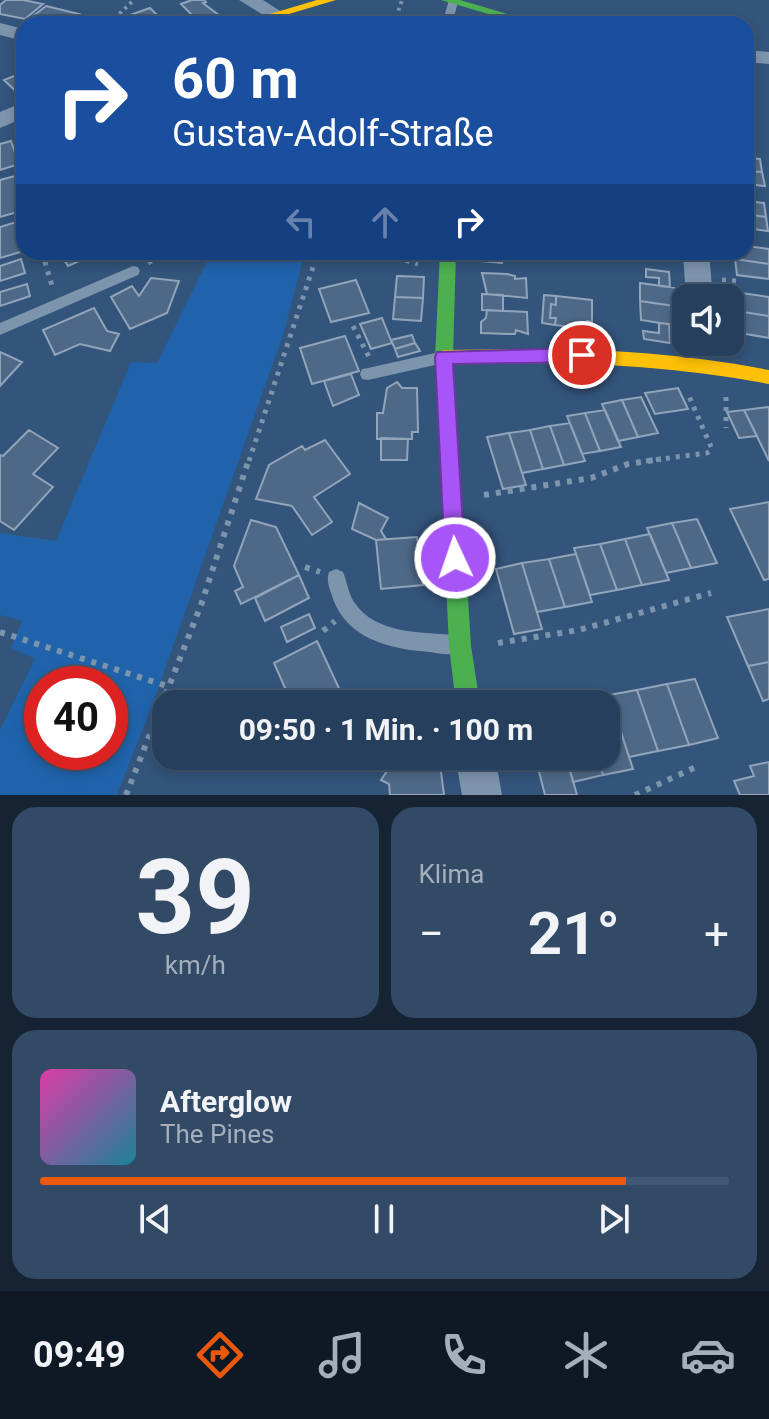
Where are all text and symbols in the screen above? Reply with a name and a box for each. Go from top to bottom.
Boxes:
text: 60 m [172,46,299,112]
icon: right [40,48,144,152]
text: Gustav-Adolf-Straße [172,113,494,155]
icon: left [279,200,323,244]
icon: ahead [363,200,407,244]
icon: right [447,200,491,244]
map controls [672,284,744,356]
button: sound [672,284,744,356]
pin [548,321,616,389]
icon: arrive [560,333,604,377]
position arrow [413,516,497,600]
speed limit sign: 40 [24,666,128,770]
text: 09:50 · 1 Min. · 100 m [239,712,533,747]
text: 39 [136,837,255,958]
text: Klima [419,859,484,889]
text: 21° [528,898,620,969]
text: − [419,908,444,960]
text: + [704,908,729,960]
text: km/h [165,950,226,980]
text: Afterglow [160,1084,292,1119]
text: The Pines [160,1119,274,1149]
icon: previous [133,1197,177,1241]
icon: pause [362,1197,406,1241]
icon: next [592,1197,636,1241]
icon: directions [192,1327,248,1383]
icon: music [314,1327,370,1383]
icon: phone [436,1327,492,1383]
icon: climate [558,1327,614,1383]
icon: car [680,1327,736,1383]
text: 09:49 [33,1334,126,1376]

